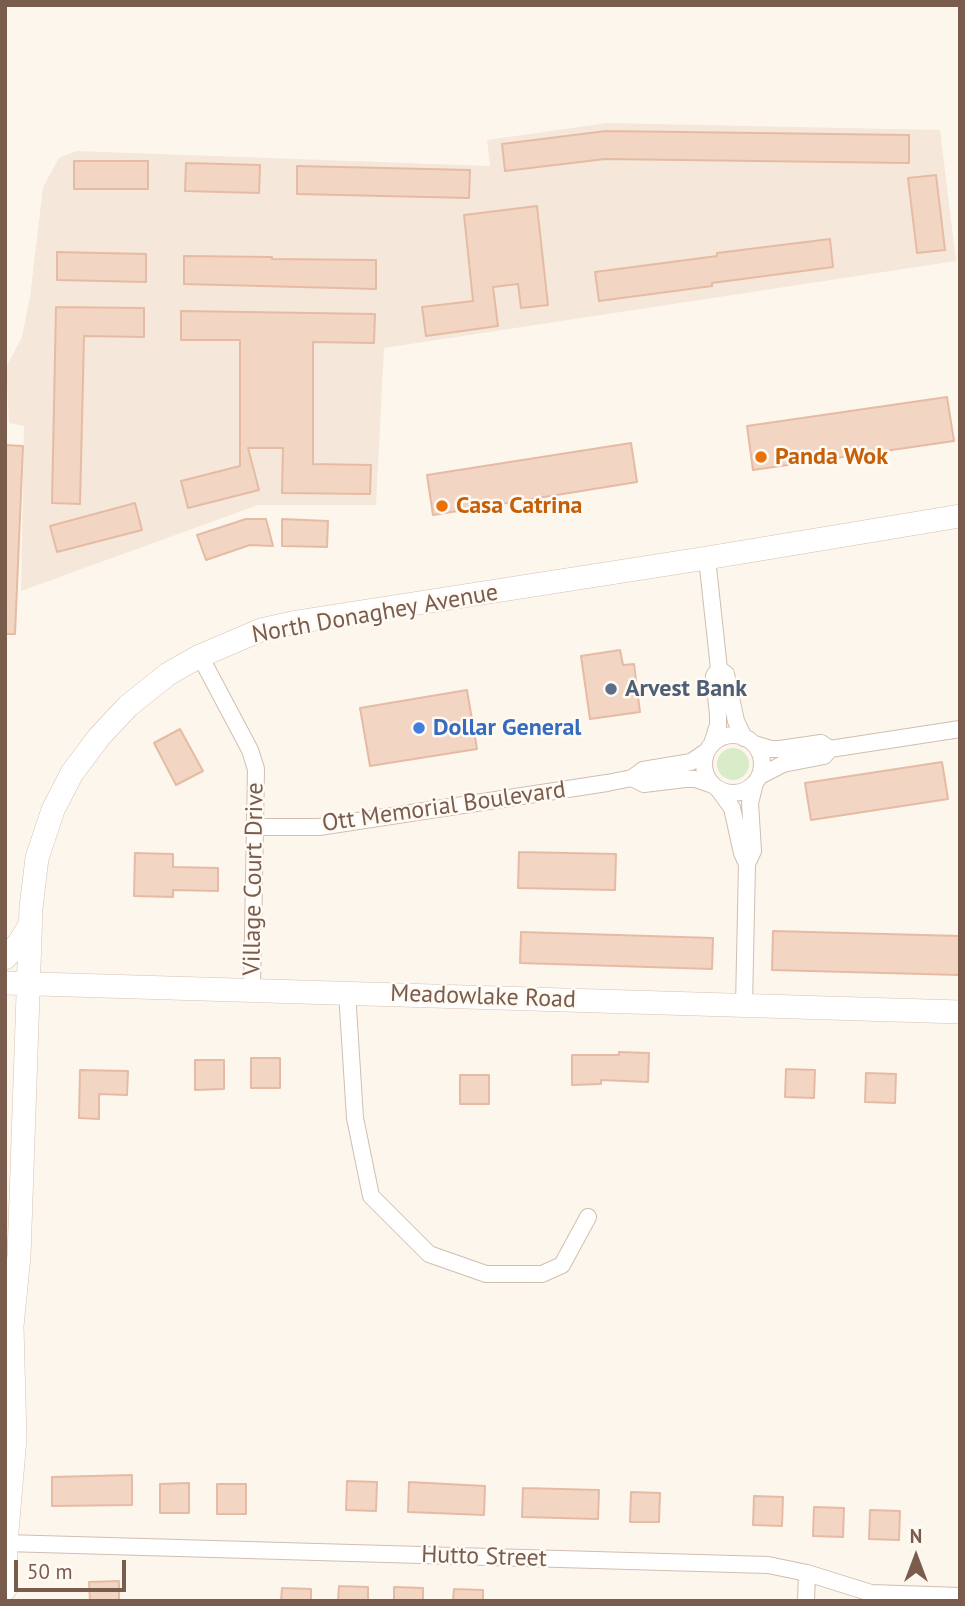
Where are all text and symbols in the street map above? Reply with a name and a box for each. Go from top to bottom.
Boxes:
place label: Panda Wok [775,443,888,471]
marker: Panda Wok [753,449,769,465]
place label: Casa Catrina [456,492,582,520]
marker: Casa Catrina [434,498,450,514]
street label: North Donaghey Avenue [250,578,500,650]
place label: Arvest Bank [625,675,747,703]
marker: Arvest Bank [603,681,619,697]
place label: Dollar General [433,714,581,742]
marker: Dollar General [411,720,427,736]
street label: Ott Memorial Boulevard [320,776,568,838]
street label: Village Court Drive [238,782,270,976]
street label: Meadowlake Road [390,979,576,1015]
north arrow [881,1522,951,1592]
text: N [910,1524,922,1548]
street label: Hutto Street [421,1540,547,1574]
scale bar [18,1546,130,1590]
text: 50 m [27,1558,73,1585]

